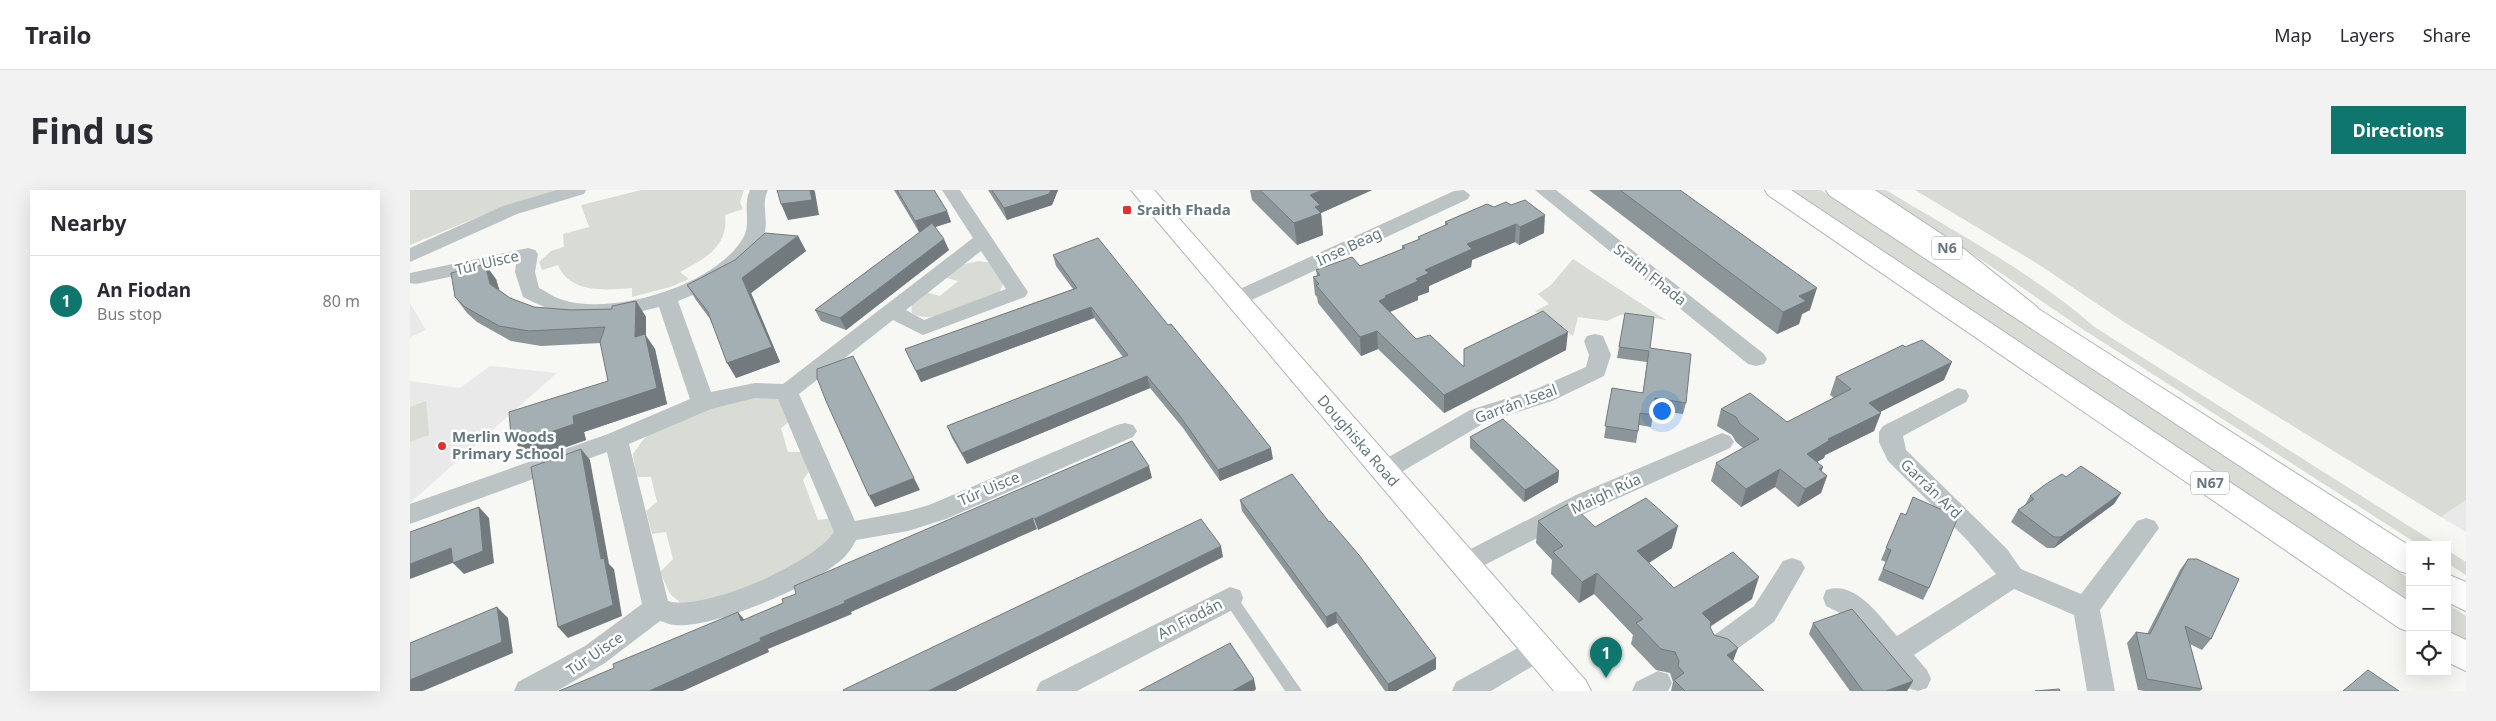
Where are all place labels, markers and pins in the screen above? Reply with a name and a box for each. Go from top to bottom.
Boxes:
place label: Sraith Fhada [1137,199,1231,219]
marker: Sraith Fhada [1121,204,1133,216]
place label: Merlin Woods Primary School [452,426,564,463]
marker: Merlin Woods Primary School [436,440,448,452]
pin: 1 [1590,637,1622,678]

